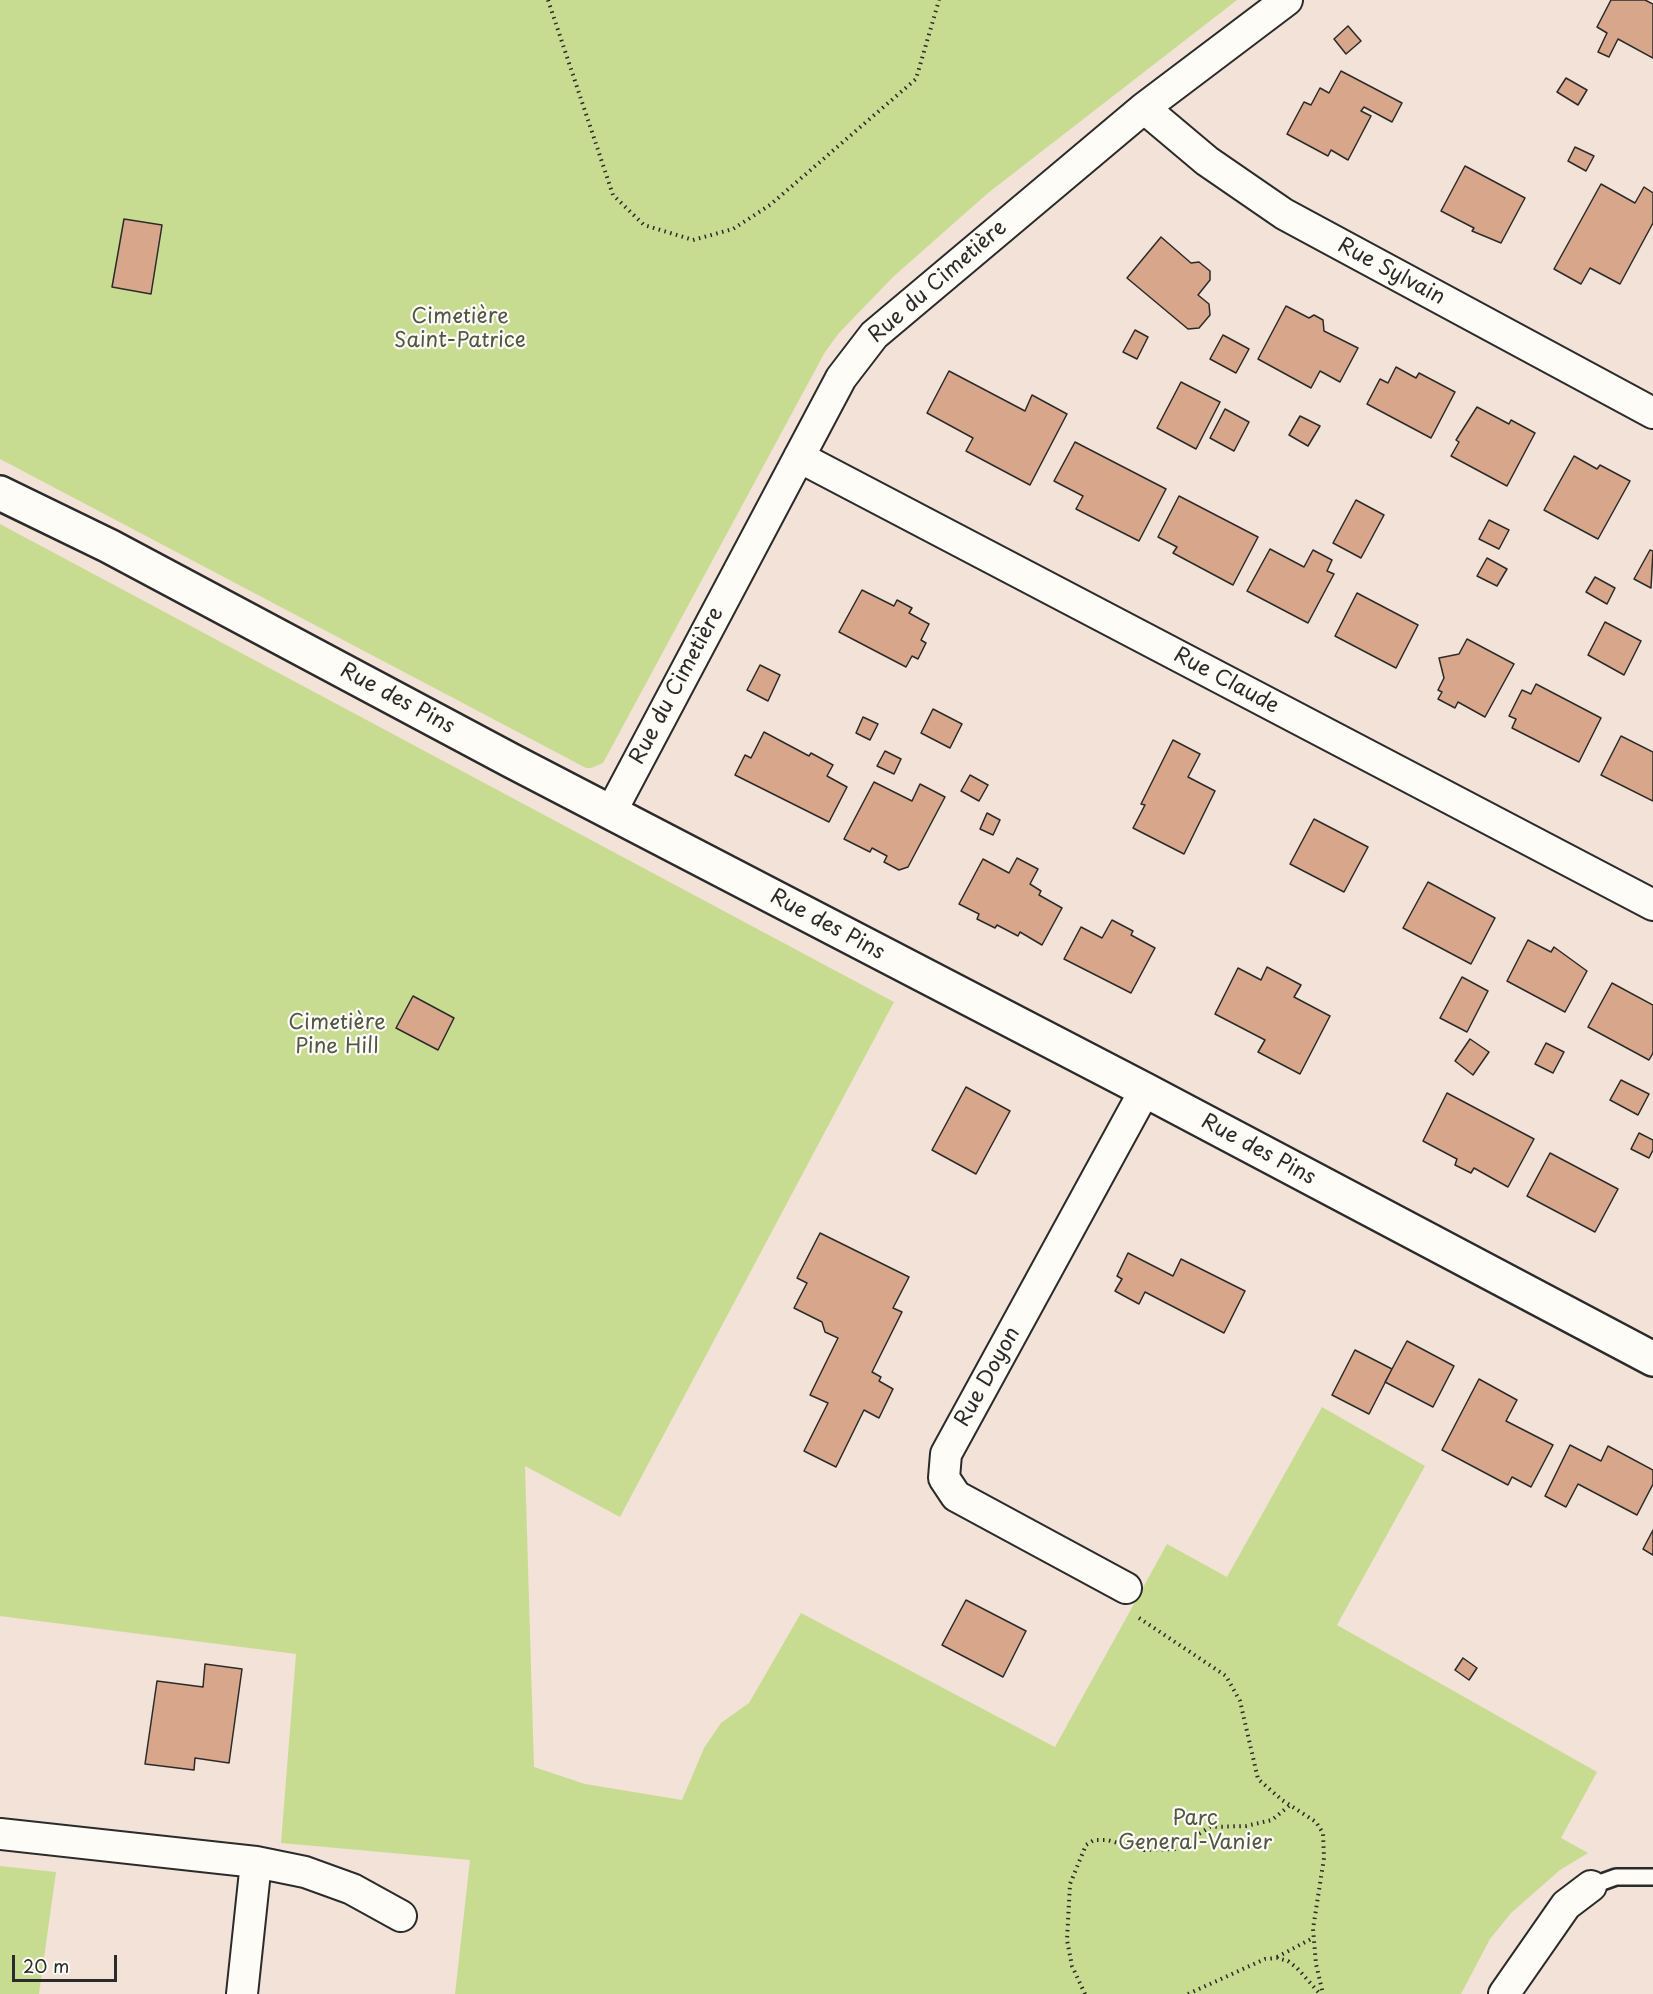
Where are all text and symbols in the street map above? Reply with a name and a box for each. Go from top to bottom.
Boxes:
street label: Rue du Cimetière [864,215,1012,349]
street label: Rue Sylvain [1333,233,1449,311]
park label: Cimetière Saint-Patrice [394,304,526,354]
street label: Rue du Cimetière [625,603,729,769]
street label: Rue Claude [1169,643,1283,719]
street label: Rue des Pins [335,658,459,740]
street label: Rue des Pins [765,884,889,966]
park label: Cimetière Pine Hill [288,1010,386,1060]
street label: Rue des Pins [1196,1109,1320,1191]
street label: Rue Doyon [950,1323,1026,1431]
park label: Parc General-Vanier [1118,1806,1272,1856]
scale bar [15,1943,120,1981]
text: 20 m [23,1952,69,1979]

